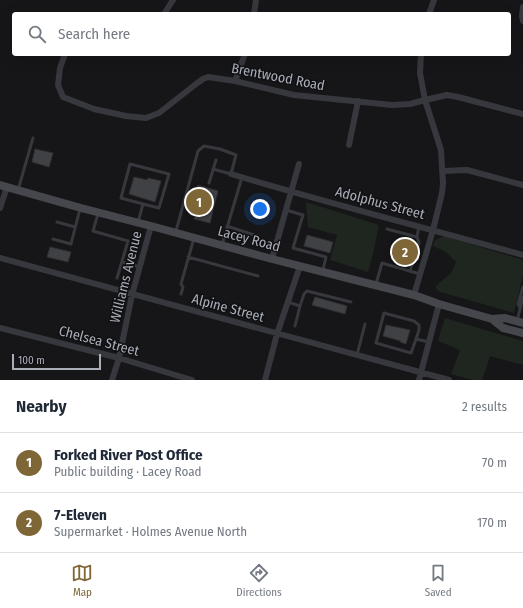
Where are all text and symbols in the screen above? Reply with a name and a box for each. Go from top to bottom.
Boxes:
search box [12,12,511,56]
icon: search [26,23,48,45]
text: Search here [58,25,130,43]
street label: Brentwood Road [230,60,326,94]
street label: Adolphus Street [333,183,427,223]
pin: 1 [186,187,212,217]
your location [250,199,270,219]
street label: Lacey Road [216,222,282,256]
street label: Williams Avenue [106,229,146,325]
pin: 2 [392,237,418,267]
street label: Alpine Street [190,290,266,326]
street label: Chelsea Street [57,322,141,360]
scale bar [12,352,101,371]
text: 100 m [18,354,45,367]
text: Nearby [16,396,67,417]
text: 2 results [462,399,507,414]
text: Forked River Post Office [54,446,203,464]
text: 1 [26,455,32,470]
text: 70 m [482,455,507,470]
text: Public building · Lacey Road [54,464,202,479]
text: 7-Eleven [54,506,107,524]
text: 2 [26,515,32,530]
text: 170 m [477,515,507,530]
text: Supermarket · Holmes Avenue North [54,524,247,539]
tab: Map [71,562,93,599]
tab: Directions [236,562,282,599]
tab: Saved [425,562,452,599]

